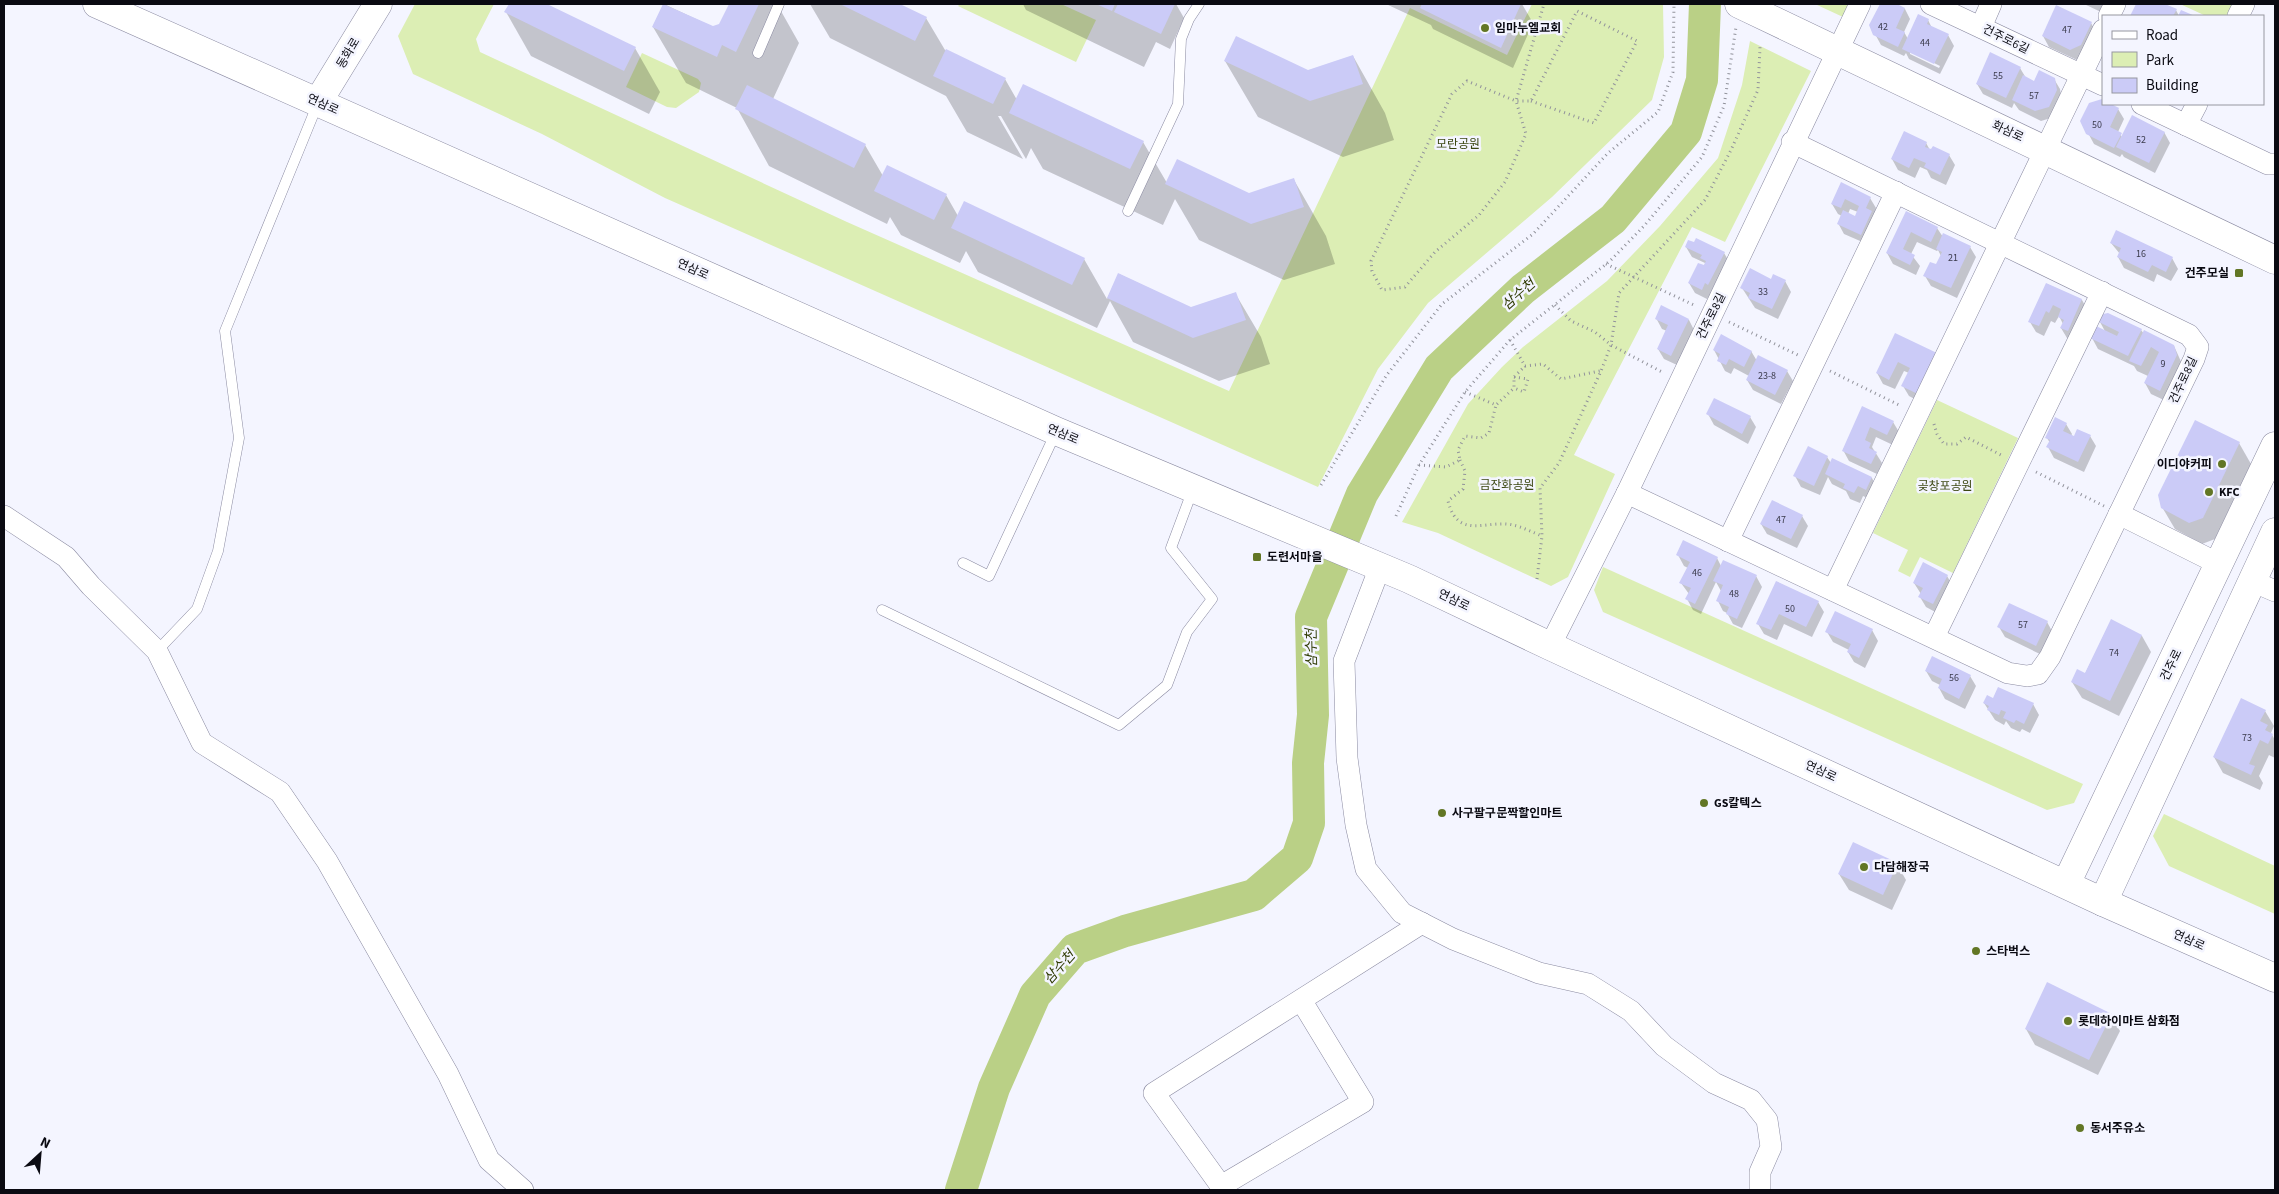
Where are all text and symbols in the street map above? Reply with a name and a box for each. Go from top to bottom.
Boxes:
legend [2102,15,2264,105]
place label: 임마누엘교회 [1495,20,1561,37]
house number: 42 [1878,20,1888,34]
street label: 건주로6길 [1980,21,2032,58]
marker: 임마누엘교회 [1479,22,1491,34]
house number: 47 [2062,23,2072,37]
text: Road [2146,25,2178,46]
street label: 동화로 [333,35,364,72]
house number: 44 [1920,36,1930,50]
text: Park [2146,50,2175,71]
house number: 55 [1993,69,2003,83]
text: Building [2146,75,2199,96]
house number: 57 [2029,89,2039,103]
street label: 연삼로 [304,90,341,119]
street label: 화삼로 [1989,117,2026,146]
house number: 50 [2092,118,2102,132]
house number: 52 [2136,133,2146,147]
park label: 모란공원 [1436,136,1480,153]
house number: 16 [2136,247,2146,261]
house number: 21 [1948,251,1958,265]
street label: 연삼로 [674,255,711,284]
place label: 건주모실 [2185,265,2229,282]
marker: 건주모실 [2233,267,2245,279]
water label: 삼수천 [1498,274,1541,315]
house number: 33 [1758,285,1768,299]
street label: 건주로8길 [1693,290,1730,342]
street label: 건주로8길 [2165,354,2202,407]
house number: 9 [2161,357,2166,371]
house number: 23-8 [1758,369,1776,383]
street label: 연삼로 [1044,420,1081,449]
place label: 이디야커피 [2157,456,2212,473]
marker: 이디야커피 [2216,458,2228,470]
park label: 금잔화공원 [1479,477,1535,494]
park label: 곶창포공원 [1917,478,1973,495]
place label: KFC [2219,484,2240,501]
marker: KFC [2203,486,2215,498]
house number: 47 [1776,513,1786,527]
place label: 도련서마을 [1267,549,1322,566]
marker: 도련서마을 [1251,551,1263,563]
house number: 46 [1692,566,1702,580]
street label: 연삼로 [1435,586,1472,615]
house number: 48 [1729,587,1739,601]
house number: 50 [1785,602,1795,616]
house number: 57 [2018,618,2028,632]
water label: 삼수천 [1302,627,1322,667]
house number: 74 [2109,646,2119,660]
street label: 건주로 [2157,647,2186,684]
house number: 56 [1949,671,1959,685]
house number: 73 [2242,731,2252,745]
street label: 연삼로 [1802,757,1839,786]
place label: GS칼텍스 [1714,795,1761,812]
marker: GS칼텍스 [1698,797,1710,809]
place label: 사구팔구문짝할인마트 [1452,805,1562,822]
marker: 사구팔구문짝할인마트 [1436,807,1448,819]
place label: 다담해장국 [1874,859,1929,876]
marker: 다담해장국 [1858,861,1870,873]
street label: 연삼로 [2170,926,2207,955]
place label: 스타벅스 [1986,943,2030,960]
marker: 스타벅스 [1970,945,1982,957]
water label: 삼수천 [1039,946,1081,989]
place label: 롯데하이마트 삼화점 [2078,1013,2180,1030]
marker: 롯데하이마트 삼화점 [2062,1015,2074,1027]
place label: 동서주유소 [2090,1120,2145,1137]
marker: 동서주유소 [2074,1122,2086,1134]
north arrow [15,1129,65,1179]
text: N [37,1132,54,1154]

